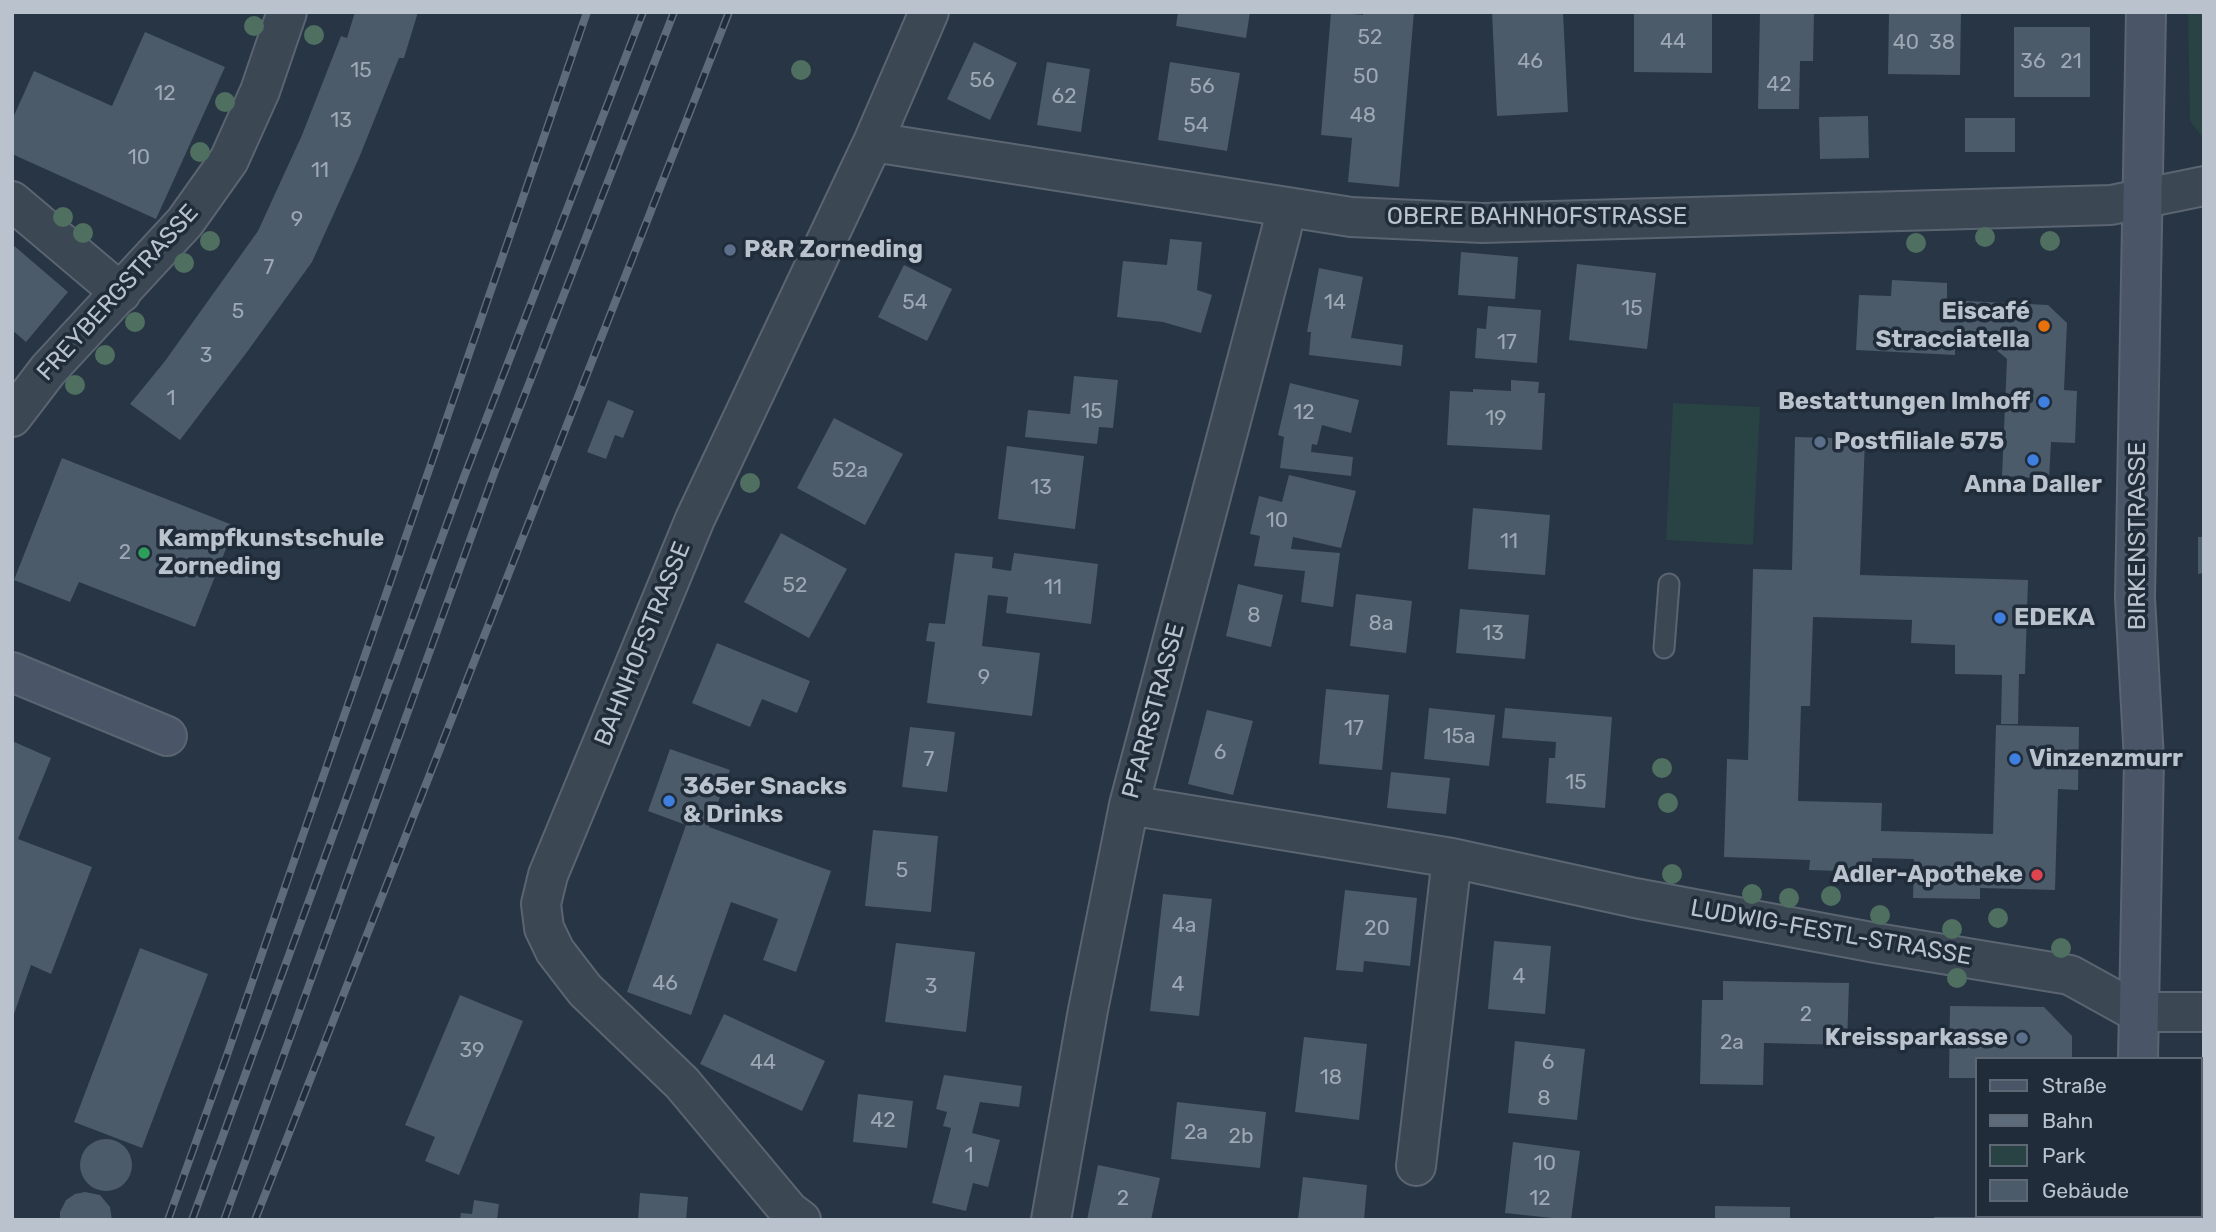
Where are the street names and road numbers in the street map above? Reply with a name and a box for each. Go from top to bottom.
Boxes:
street label: FREYBERGSTRASSE [31,199,205,387]
street label: OBERE BAHNHOFSTRASSE [1387,203,1687,231]
street label: BIRKENSTRASSE [2124,442,2152,630]
street label: BAHNHOFSTRASSE [589,538,697,750]
street label: PFARRSTRASSE [1117,620,1191,802]
street label: LUDWIG-FESTL-STRASSE [1688,894,1974,972]

